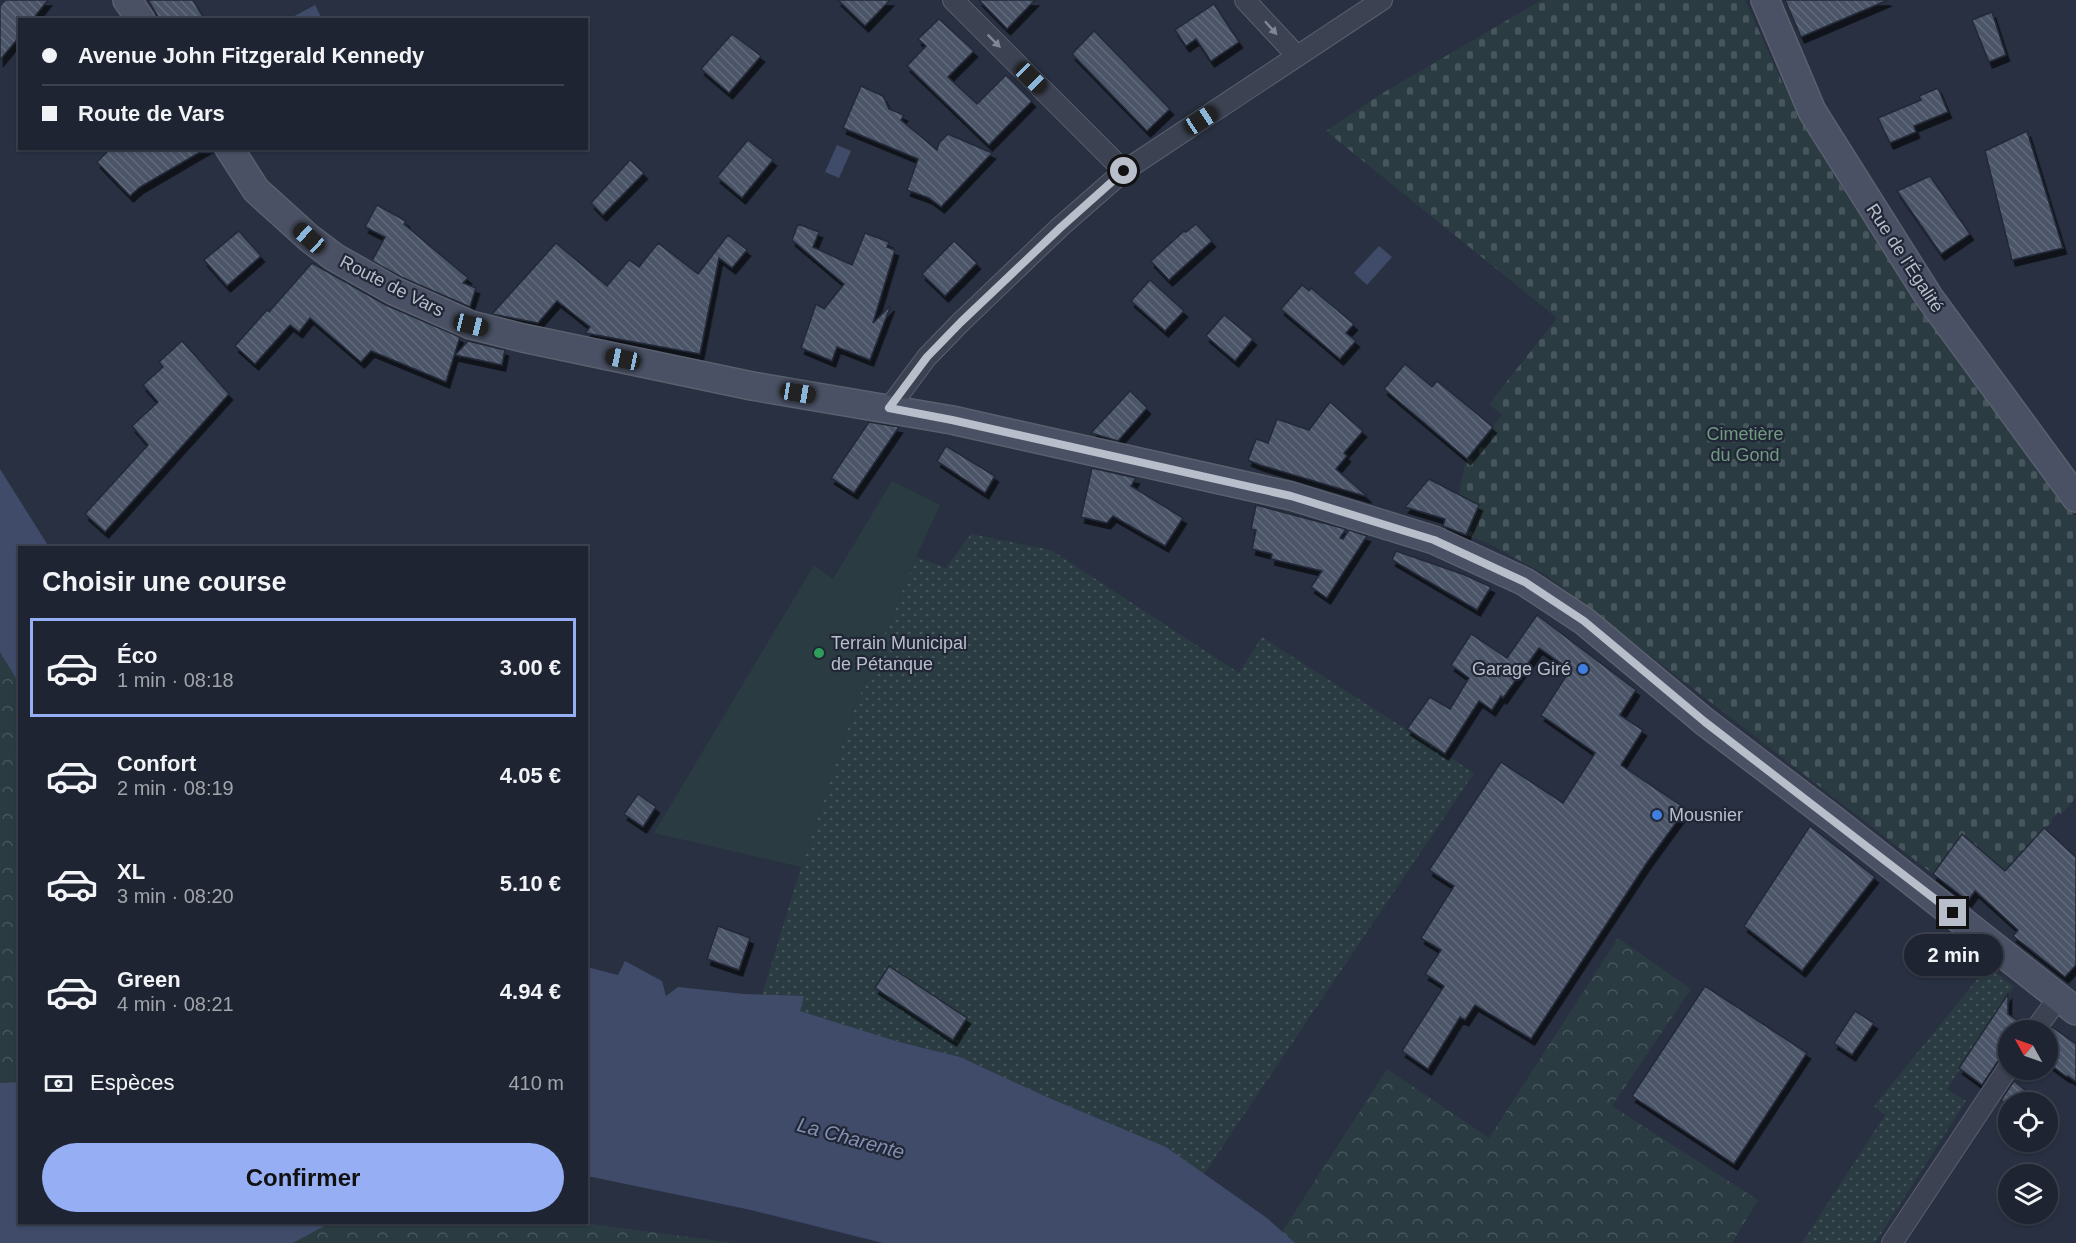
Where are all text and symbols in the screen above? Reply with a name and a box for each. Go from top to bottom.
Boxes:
one-way arrow [1264,20,1277,35]
one-way arrow [987,34,1001,48]
text: Avenue John Fitzgerald Kennedy [78,43,424,68]
car [1012,59,1050,97]
text: Route de Vars [78,101,225,126]
car [1181,103,1221,137]
route start [1110,157,1137,184]
street label: Rue de l'Égalité [1862,200,1948,316]
car [290,219,328,257]
street label: Route de Vars [337,251,447,321]
car [451,312,491,338]
car [604,346,642,372]
car [779,381,817,405]
park label: Cimetière du Gond [1706,424,1784,465]
text: Choisir une course [42,567,287,597]
place label: Terrain Municipal de Pétanque [831,633,967,674]
icon: car [45,641,99,695]
text: Éco [117,643,157,668]
marker: Terrain Municipal de Pétanque [812,646,826,660]
text: 3.00 € [500,655,561,680]
place label: Garage Giré [1472,659,1571,679]
marker: Garage Giré [1576,662,1590,676]
text: 1 min · 08:18 [117,669,234,691]
icon: car [45,749,99,803]
text: Confort [117,751,196,776]
text: 4.05 € [500,763,561,788]
text: 2 min · 08:19 [117,777,234,799]
place label: Mousnier [1669,805,1743,825]
marker: Mousnier [1650,808,1664,822]
icon: car [45,857,99,911]
text: XL [117,859,145,884]
text: 5.10 € [500,871,561,896]
text: 3 min · 08:20 [117,885,234,907]
route end [1939,899,1966,926]
callout: 2 min [1904,934,2002,976]
text: 2 min [1927,944,1980,966]
icon: car [45,965,99,1019]
text: Green [117,967,181,992]
text: 4.94 € [500,979,561,1004]
text: 4 min · 08:21 [117,993,234,1015]
north arrow [1998,1020,2058,1080]
map controls [1998,1020,2058,1224]
icon: cash [42,1067,75,1100]
text: Espèces [90,1070,174,1095]
text: 410 m [508,1072,564,1094]
button: locate [1998,1092,2058,1152]
water label: La Charente [795,1113,907,1163]
button: Confirmer [42,1143,564,1212]
button: layers [1998,1164,2058,1224]

